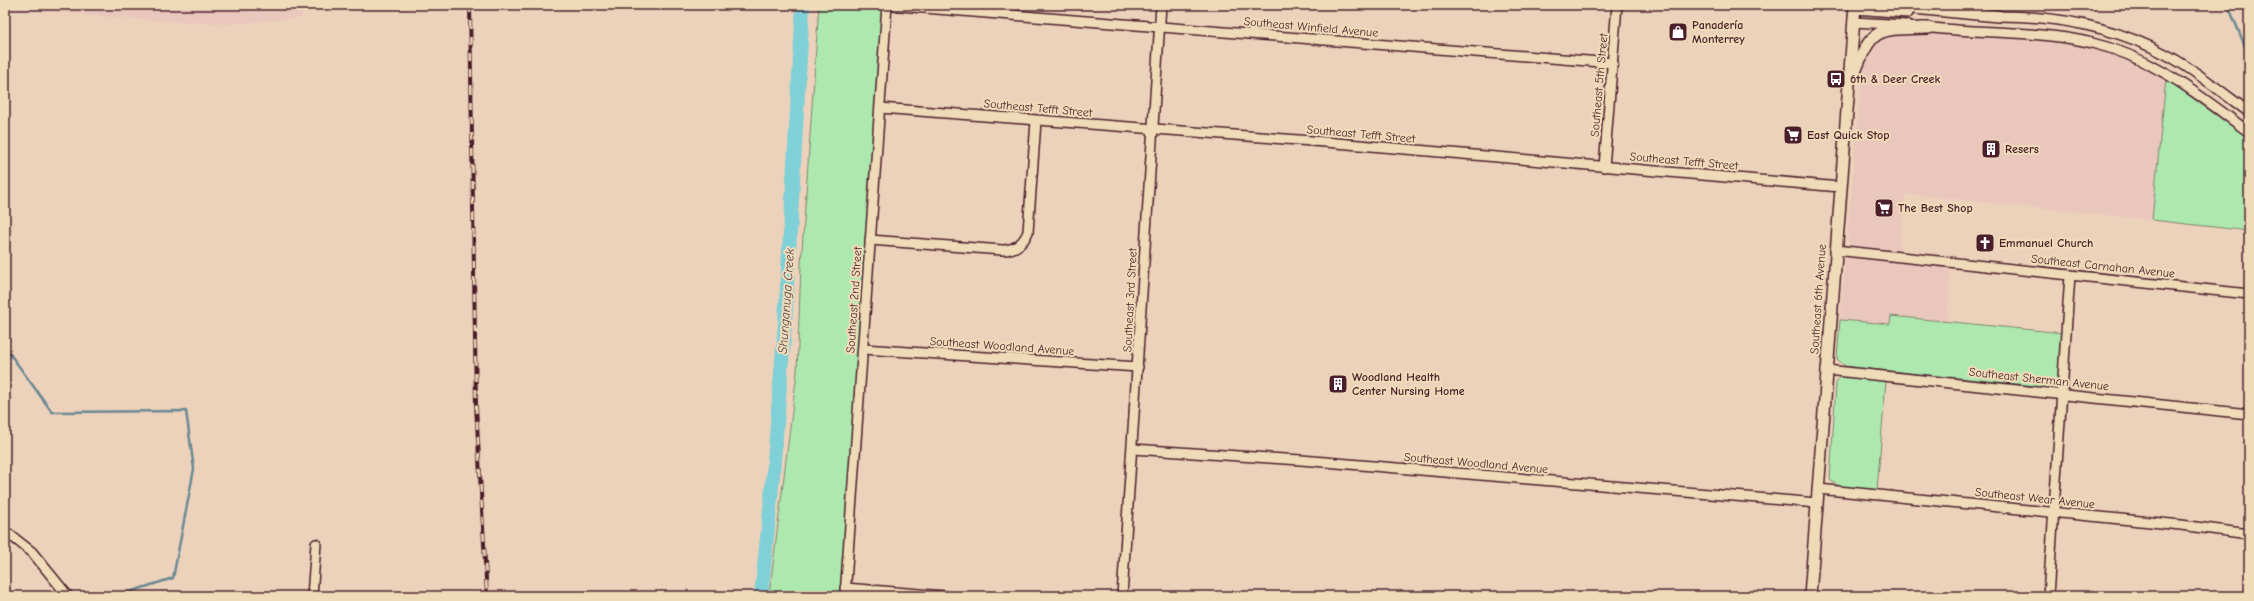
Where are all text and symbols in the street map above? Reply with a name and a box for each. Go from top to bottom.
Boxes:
street label: Southeast Winfield Avenue [1243,14,1379,40]
place label: Panadería Monterrey [1692,18,1745,46]
shop icon: Panadería Monterrey [1667,21,1689,43]
street label: Southeast 5th Street [1587,32,1611,137]
bus stop icon: 6th & Deer Creek [1825,68,1847,90]
place label: 6th & Deer Creek [1850,72,1940,86]
street label: Southeast Tefft Street [983,96,1094,120]
street label: Southeast Tefft Street [1306,122,1417,146]
supermarket icon: East Quick Stop [1782,124,1804,146]
place label: East Quick Stop [1807,128,1889,142]
building icon: Resers [1980,138,2002,160]
place label: Resers [2005,142,2039,156]
street label: Southeast Tefft Street [1629,149,1740,173]
supermarket icon: The Best Shop [1873,197,1895,219]
place label: The Best Shop [1898,201,1973,215]
church icon: Emmanuel Church [1974,232,1996,254]
place label: Emmanuel Church [1999,236,2093,250]
street label: Southeast 6th Avenue [1807,243,1829,355]
street label: Southeast 2nd Street [843,246,865,354]
water label: Shunganuga Creek [775,247,797,354]
street label: Southeast 3rd Street [1120,247,1140,353]
street label: Southeast Carnahan Avenue [2030,251,2176,281]
street label: Southeast Woodland Avenue [929,334,1075,358]
street label: Southeast Sherman Avenue [1968,365,2110,393]
place label: Woodland Health Center Nursing Home [1352,370,1465,398]
building icon: Woodland Health Center Nursing Home [1327,373,1349,395]
street label: Southeast Woodland Avenue [1403,450,1549,476]
street label: Southeast Wear Avenue [1974,485,2096,511]

